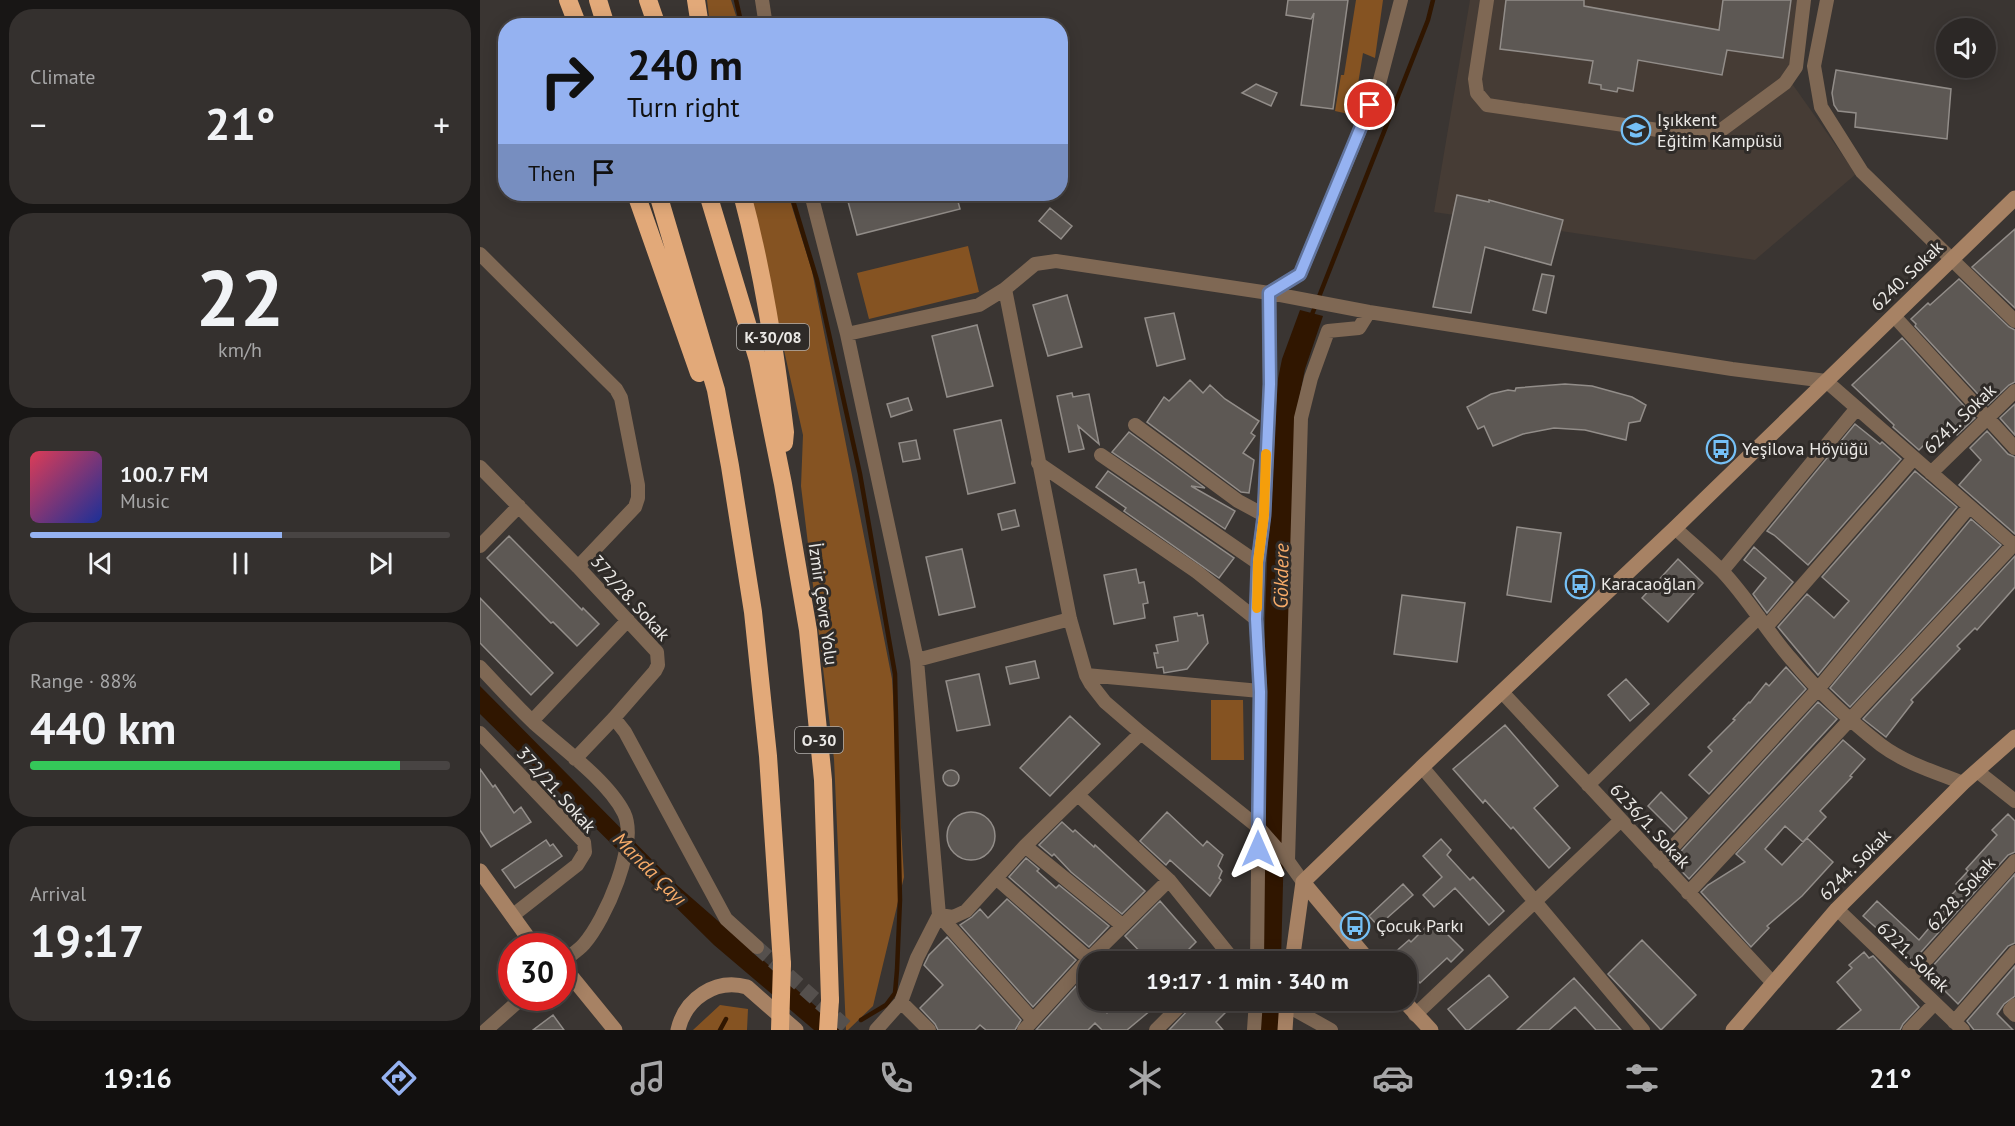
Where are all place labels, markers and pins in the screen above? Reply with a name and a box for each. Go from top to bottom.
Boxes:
pin [1344,79,1395,130]
place label: Işıkkent Eğitim Kampüsü [1657,108,1782,152]
school or university icon: Işıkkent Eğitim Kampüsü [1620,114,1652,146]
bus stop icon: Yeşilova Höyüğü [1705,433,1737,465]
place label: Yeşilova Höyüğü [1742,437,1868,460]
bus stop icon: Karacaoğlan [1564,568,1596,600]
place label: Karacaoğlan [1601,572,1696,595]
bus stop icon: Çocuk Parkı [1339,910,1371,942]
place label: Çocuk Parkı [1376,914,1464,937]

